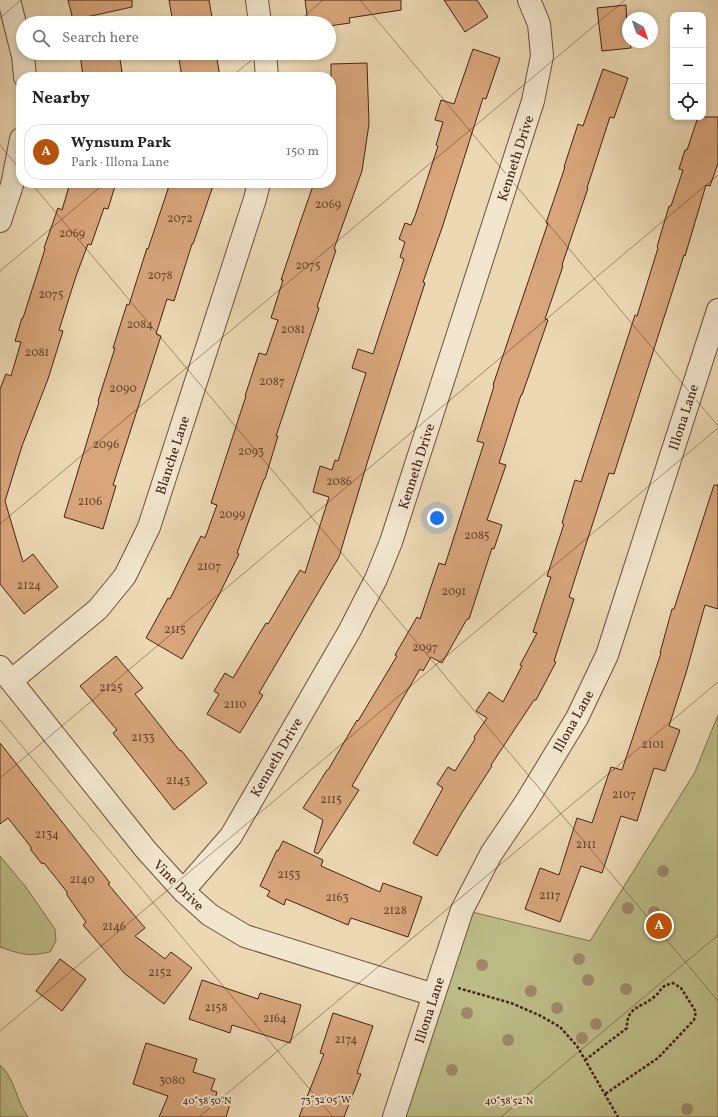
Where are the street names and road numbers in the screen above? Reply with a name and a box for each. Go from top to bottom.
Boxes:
street label: Kenneth Drive [494,113,539,204]
street label: Illona Lane [665,382,704,453]
street label: Blanche Lane [152,413,195,497]
street label: Kenneth Drive [395,421,440,512]
street label: Illona Lane [549,687,599,756]
street label: Kenneth Drive [247,714,308,801]
street label: Vine Drive [148,856,208,916]
street label: Illona Lane [411,975,450,1046]

